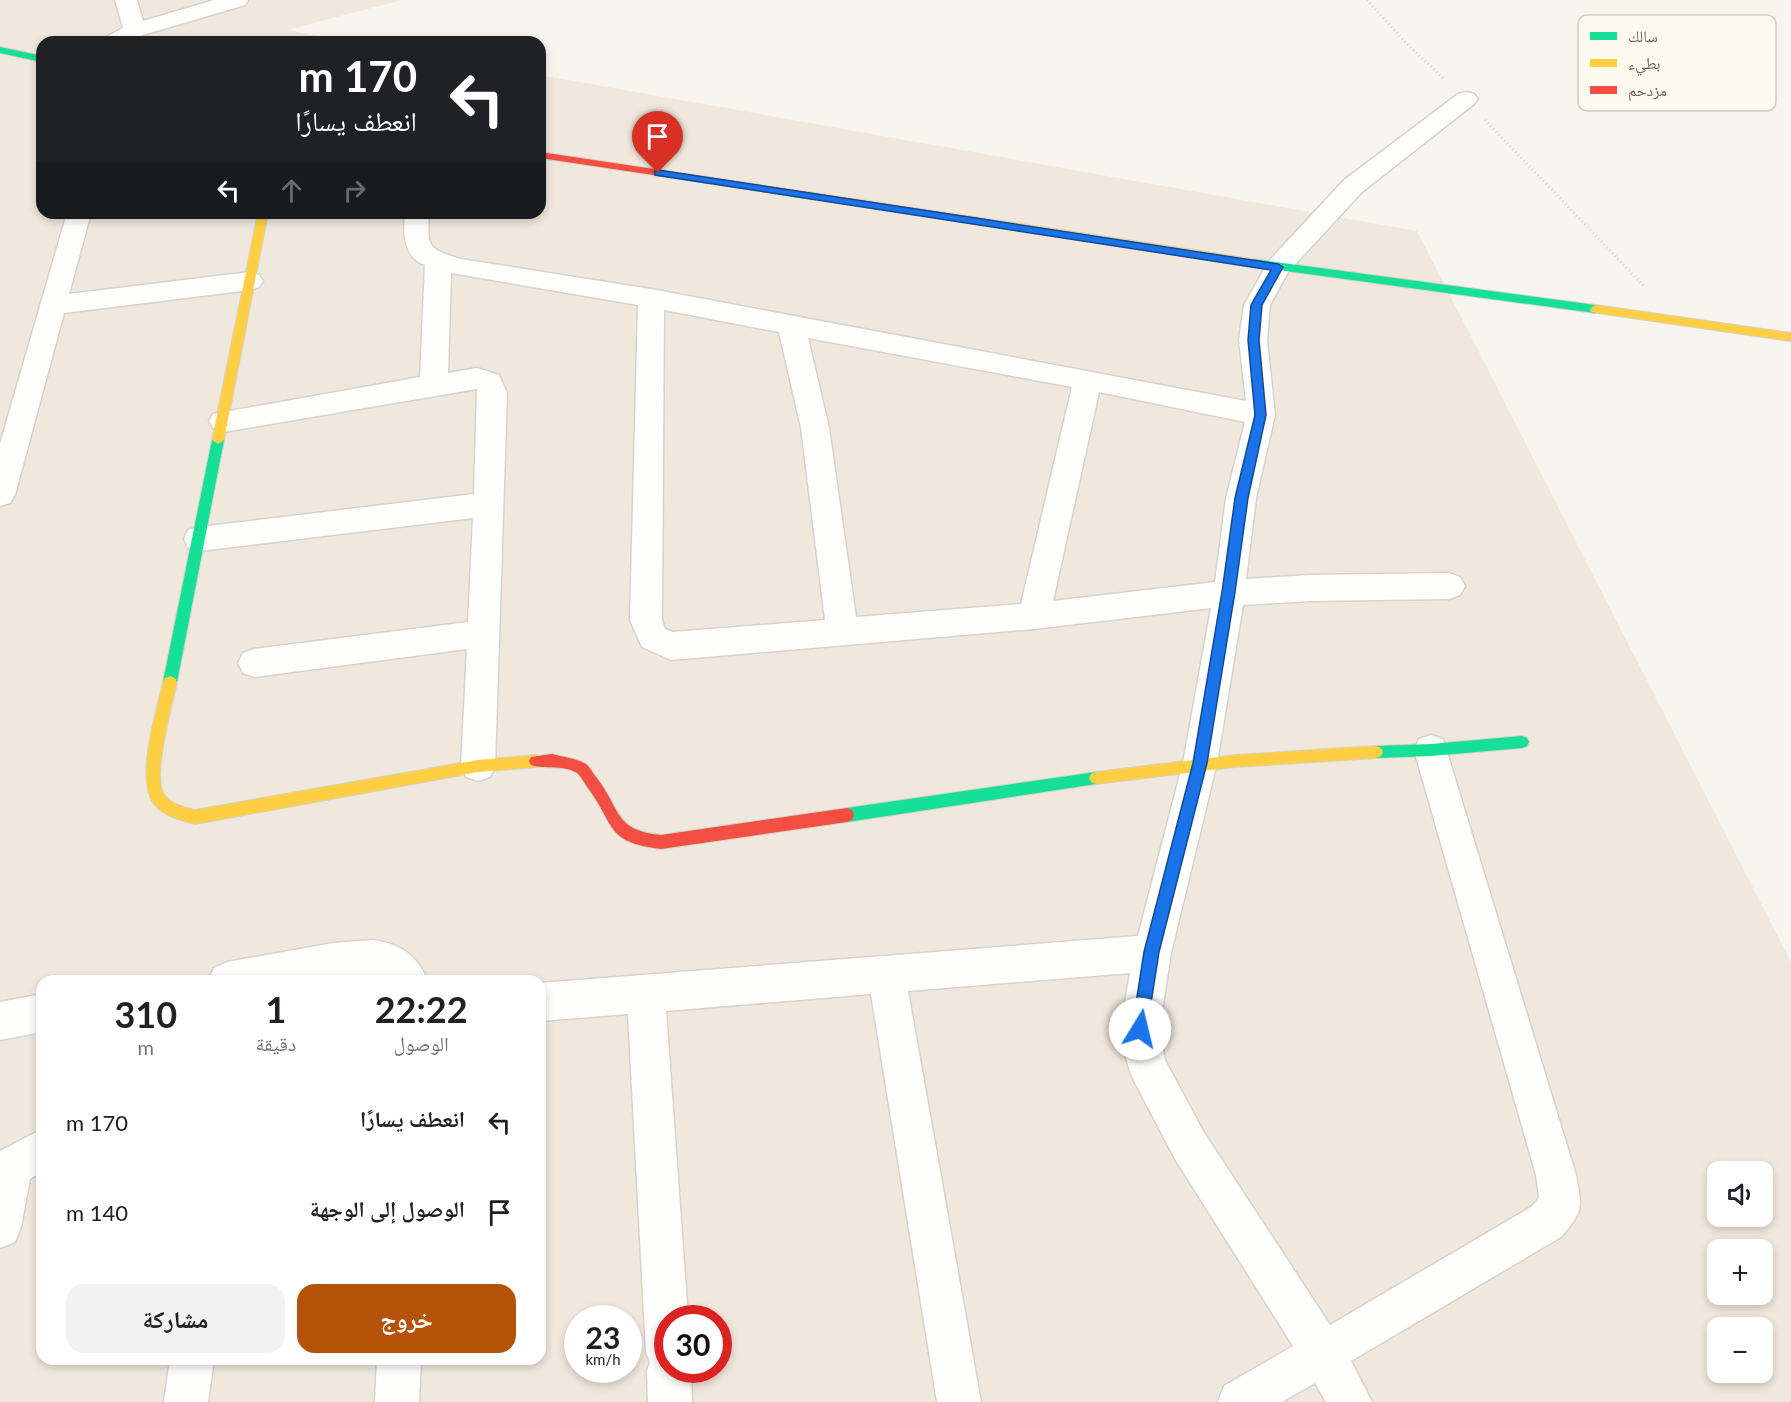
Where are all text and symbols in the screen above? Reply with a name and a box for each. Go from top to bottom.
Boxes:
legend [1578,15,1776,111]
text: سالك [1628,26,1658,45]
text: 170 m [299,51,417,101]
text: بطيء [1628,53,1660,76]
icon: left [438,60,516,138]
text: مزدحم [1628,80,1667,101]
text: انعطف يسارًا [295,104,417,137]
pin [632,111,683,173]
icon: arrive [641,120,674,153]
icon: left [212,174,245,207]
icon: ahead [275,174,308,207]
icon: right [338,174,371,207]
text: 1 [265,987,286,1031]
text: 22:22 [375,987,468,1031]
text: 310 [114,992,177,1036]
position arrow [1108,997,1172,1061]
text: دقيقة [256,1031,296,1055]
text: الوصول [393,1031,449,1055]
text: m [138,1035,154,1059]
text: انعطف يسارًا [360,1105,465,1132]
icon: left [483,1106,516,1139]
text: 170 m [66,1109,128,1136]
map controls [1707,1161,1773,1383]
button: sound [1707,1161,1773,1227]
text: الوصول إلى الوجهة [310,1195,465,1222]
icon: arrive [483,1196,516,1229]
text: 140 m [66,1199,128,1226]
button: + [1707,1239,1773,1305]
button: مشاركة [66,1284,285,1353]
button: خروج [297,1284,516,1353]
speed limit sign: 30 [654,1305,732,1383]
button: − [1707,1317,1773,1383]
text: 23 [586,1319,620,1355]
text: km/h [585,1350,621,1368]

